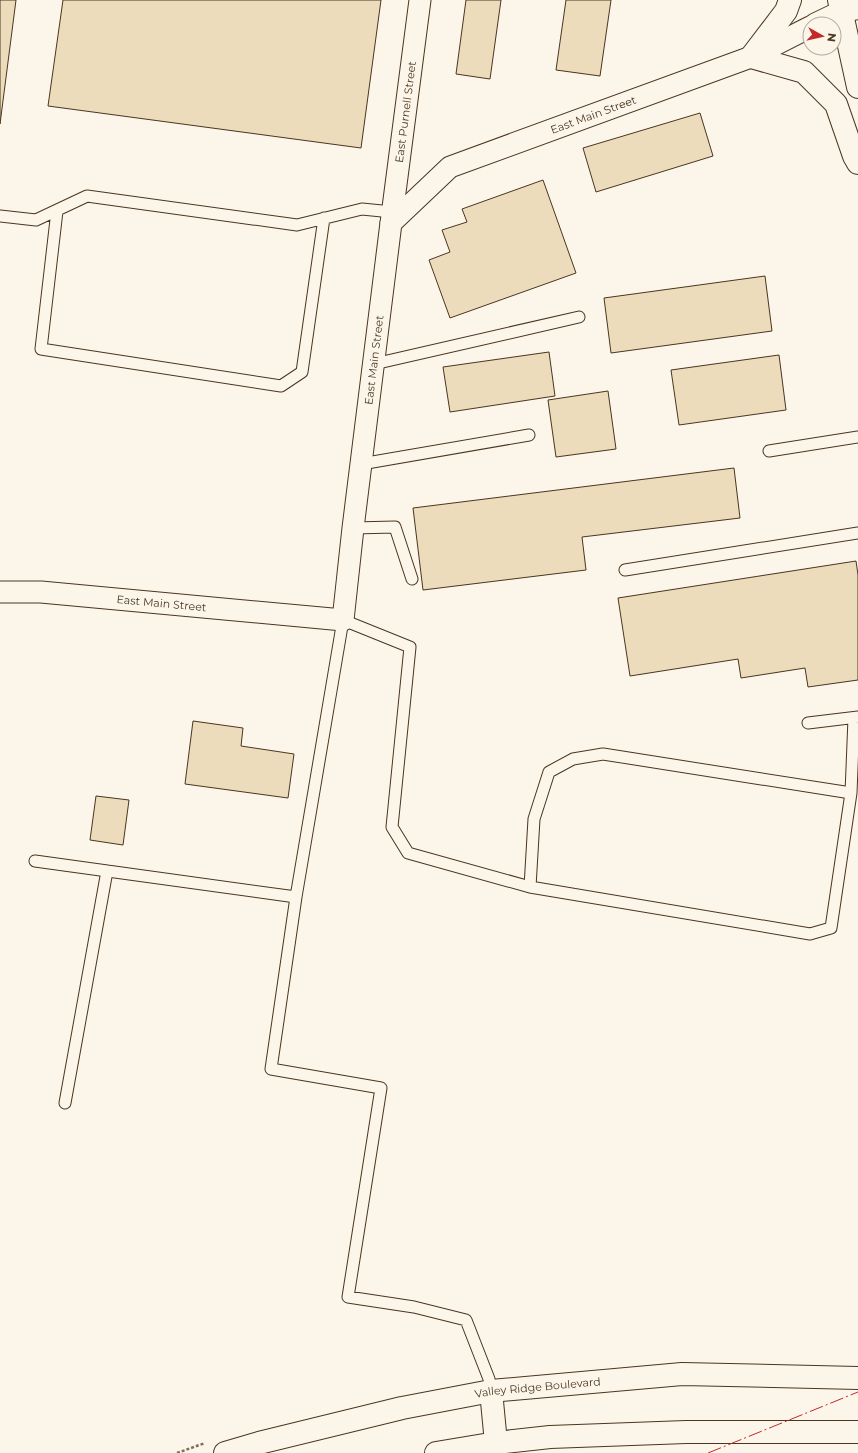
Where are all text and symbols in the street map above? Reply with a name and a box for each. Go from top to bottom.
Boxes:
north arrow [802,16,842,56]
text: N [824,32,839,43]
street label: East Purnell Street [392,60,419,164]
street label: East Main Street [548,92,638,137]
street label: East Main Street [361,314,386,406]
street label: East Main Street [116,592,208,614]
street label: Valley Ridge Boulevard [473,1374,601,1401]

